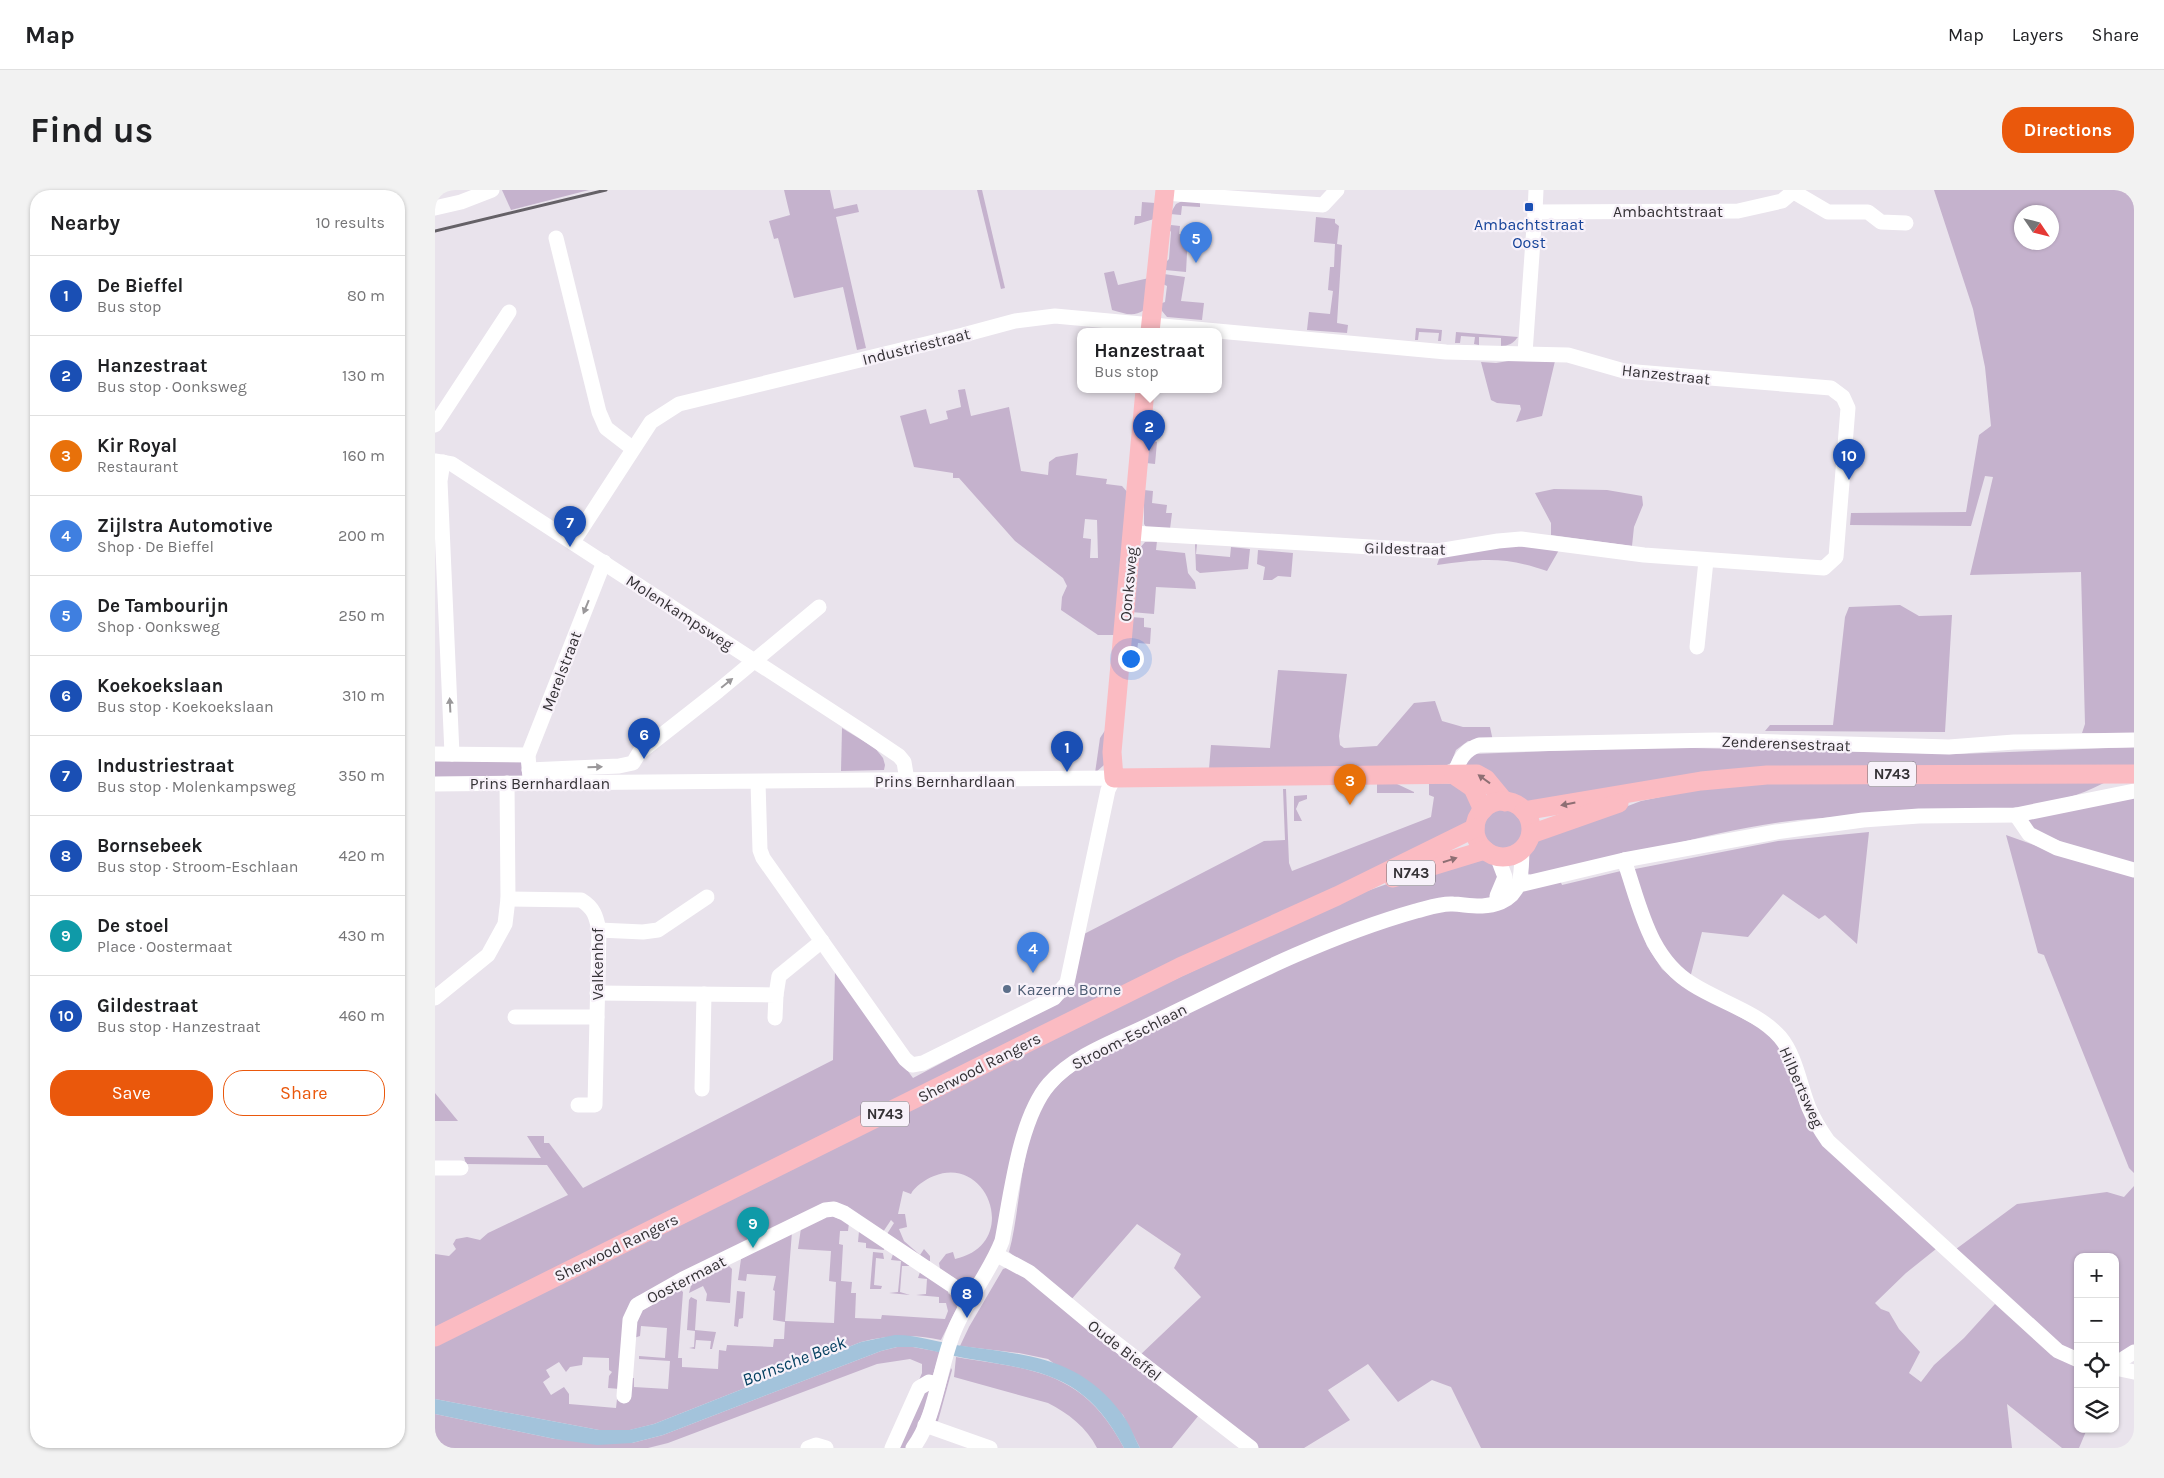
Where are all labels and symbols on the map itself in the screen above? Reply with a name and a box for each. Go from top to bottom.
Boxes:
marker: Ambachtstraat Oost [1523,201,1535,213]
street label: Ambachtstraat [1613,202,1723,221]
north arrow [2014,205,2059,250]
place label: Ambachtstraat Oost [1474,215,1584,252]
pin: 5 [1180,222,1212,263]
street label: Industriestraat [860,324,972,369]
street label: Hanzestraat [1621,360,1711,389]
pin: 2 [1133,410,1165,451]
pin: 10 [1833,439,1865,480]
pin: 7 [554,506,586,547]
street label: Gildestraat [1364,538,1446,559]
street label: Oonksweg [1116,546,1141,622]
street label: Molenkampsweg [623,571,737,654]
one-way arrow [582,600,590,615]
street label: Merelstraat [538,629,585,714]
your location [1118,646,1144,672]
one-way arrow [721,678,734,689]
one-way arrow [446,697,454,713]
pin: 6 [628,718,660,759]
pin: 1 [1051,731,1083,772]
street label: Zenderensestraat [1721,732,1851,755]
road number: N743 [1868,762,1916,786]
one-way arrow [587,763,603,771]
pin: 3 [1334,764,1366,805]
street label: Prins Bernhardlaan [875,772,1015,791]
street label: Prins Bernhardlaan [470,774,610,793]
one-way arrow [1477,774,1491,784]
one-way arrow [1559,800,1575,808]
one-way arrow [1443,856,1458,863]
road number: N743 [1387,860,1435,886]
street label: Valkenhof [588,927,607,1000]
pin: 4 [1017,932,1049,973]
place label: Kazerne Borne [1017,980,1121,999]
marker: Kazerne Borne [1001,983,1013,995]
street label: Stroom-Eschlaan [1069,999,1190,1074]
street label: Sherwood Rangers [915,1028,1044,1107]
street label: Hilbertsweg [1775,1044,1828,1131]
road number: N743 [861,1102,909,1126]
pin: 9 [737,1207,769,1248]
street label: Sherwood Rangers [551,1209,681,1286]
street label: Oostermaat [644,1251,729,1307]
pin: 8 [951,1277,983,1318]
street label: Oude Bieffel [1084,1316,1165,1385]
water label: Bornsche Beek [739,1331,850,1391]

